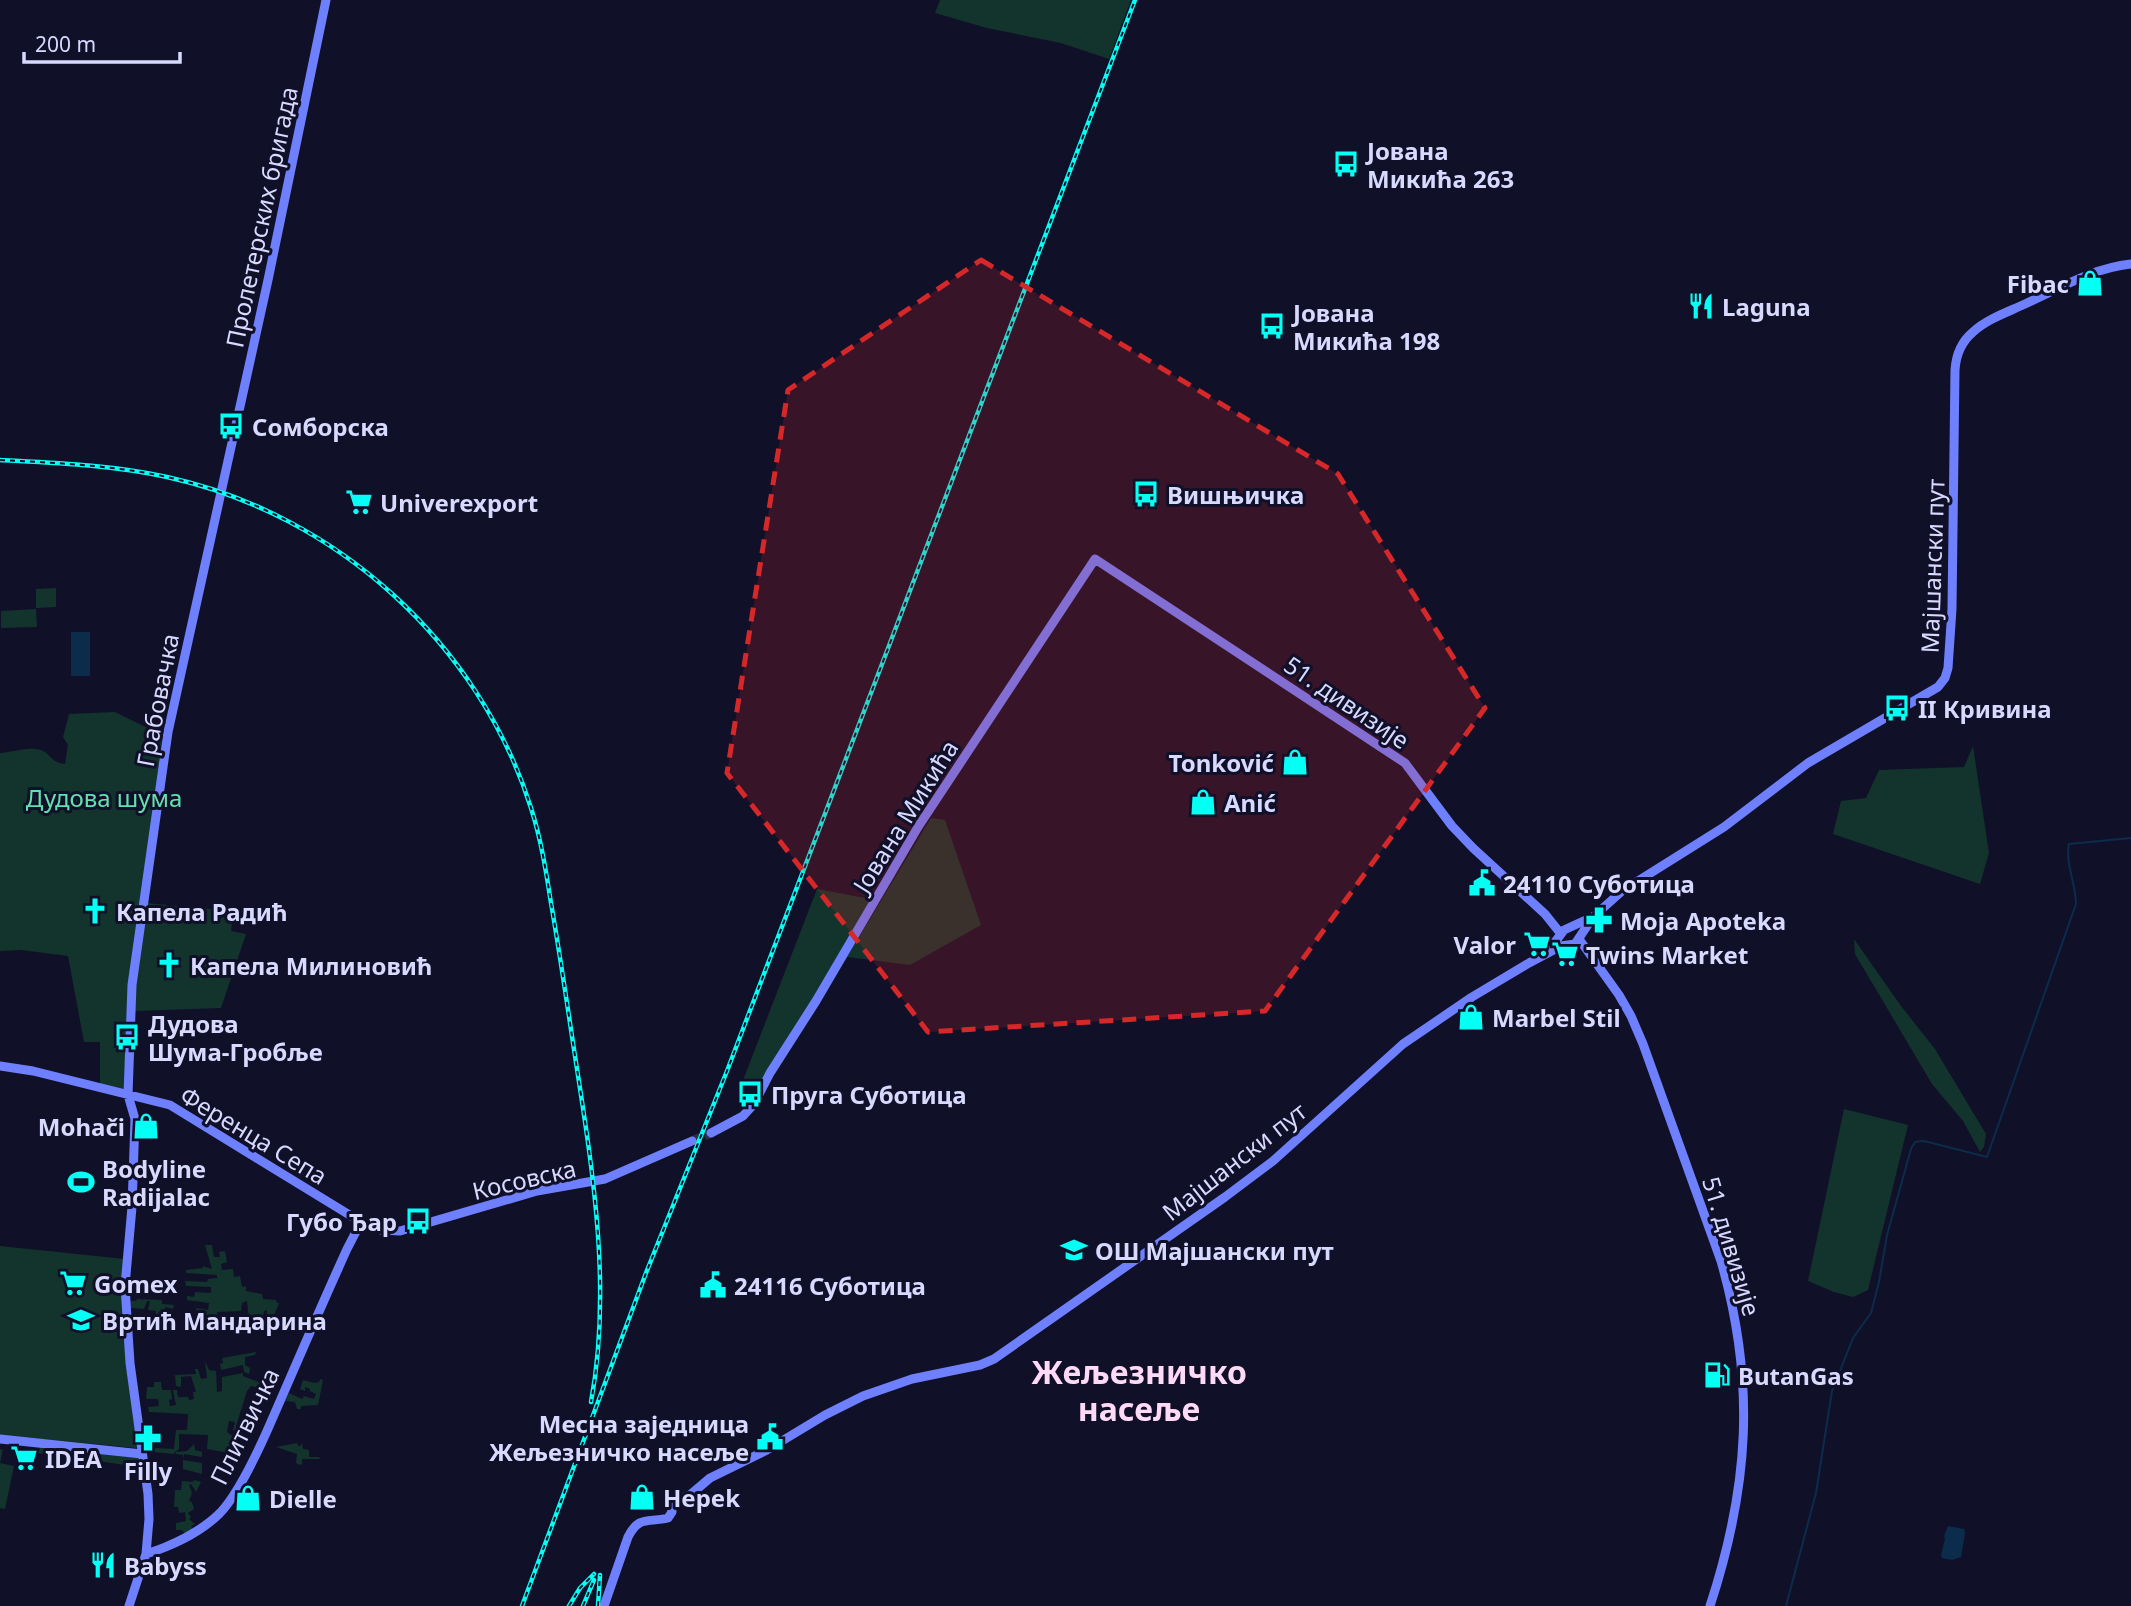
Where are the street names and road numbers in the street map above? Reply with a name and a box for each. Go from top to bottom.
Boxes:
street label: Пролетерских бригада [217,84,305,350]
street label: Мајшански пут [1912,478,1952,654]
street label: Грабовачка [128,631,186,769]
street label: 51. дивизије [1278,648,1416,756]
street label: Јована Микића [844,733,965,900]
street label: Ференца Сепа [174,1078,334,1192]
street label: Мајшански пут [1155,1094,1313,1228]
street label: Косовска [469,1151,579,1207]
street label: 51. дивизије [1695,1172,1769,1320]
street label: Плитвичка [202,1362,286,1490]

